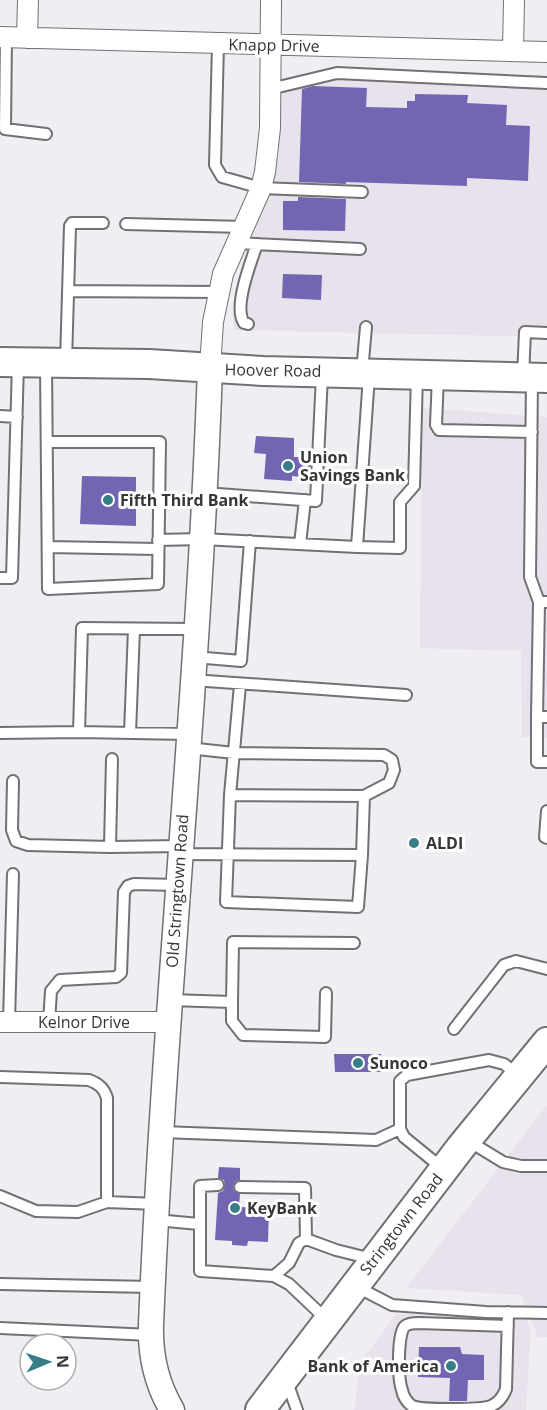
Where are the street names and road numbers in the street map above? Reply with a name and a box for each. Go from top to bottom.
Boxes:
street label: Knapp Drive [228,33,320,57]
street label: Hoover Road [224,358,322,382]
street label: Old Stringtown Road [161,813,193,969]
street label: Kelnor Drive [38,1011,130,1033]
street label: Stringtown Road [354,1169,448,1279]

